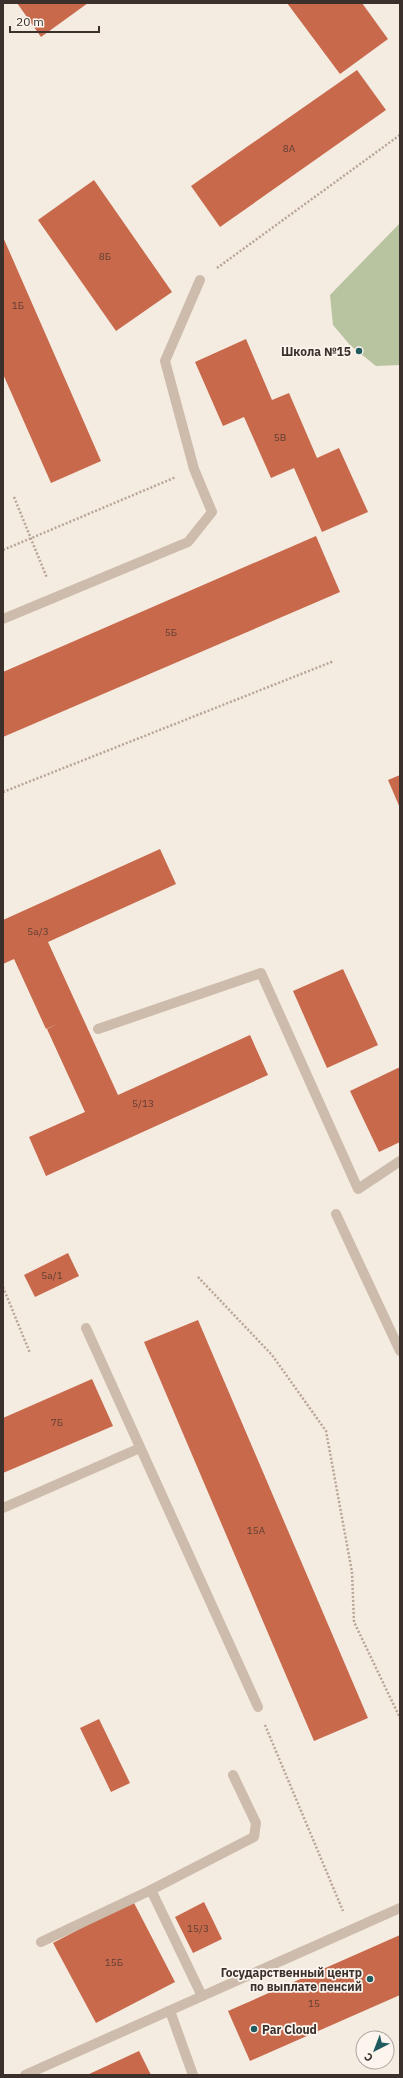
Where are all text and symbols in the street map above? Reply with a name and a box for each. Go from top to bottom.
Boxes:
scale bar [10,8,99,34]
text: 20 m [16,14,44,29]
house number: 8А [283,142,296,155]
house number: 8Б [99,250,111,263]
house number: 1Б [12,299,24,312]
place label: Школа №15 [281,344,351,359]
marker: Школа №15 [354,346,364,356]
house number: 5В [274,431,286,444]
house number: 5Б [165,626,177,639]
house number: 5а/3 [27,925,49,938]
house number: 5/13 [132,1097,154,1110]
house number: 5а/1 [41,1269,63,1282]
house number: 7Б [51,1416,63,1429]
house number: 15А [247,1524,266,1537]
house number: 15/3 [187,1922,209,1935]
house number: 15Б [105,1956,123,1969]
place label: Государственный центр по выплате пенсий [221,1965,362,1994]
marker: Государственный центр по выплате пенсий [365,1974,375,1984]
house number: 15 [308,1997,320,2010]
place label: Par Cloud [262,2022,317,2037]
marker: Par Cloud [249,2024,259,2034]
north arrow [355,2030,395,2070]
text: С [361,2050,376,2065]

